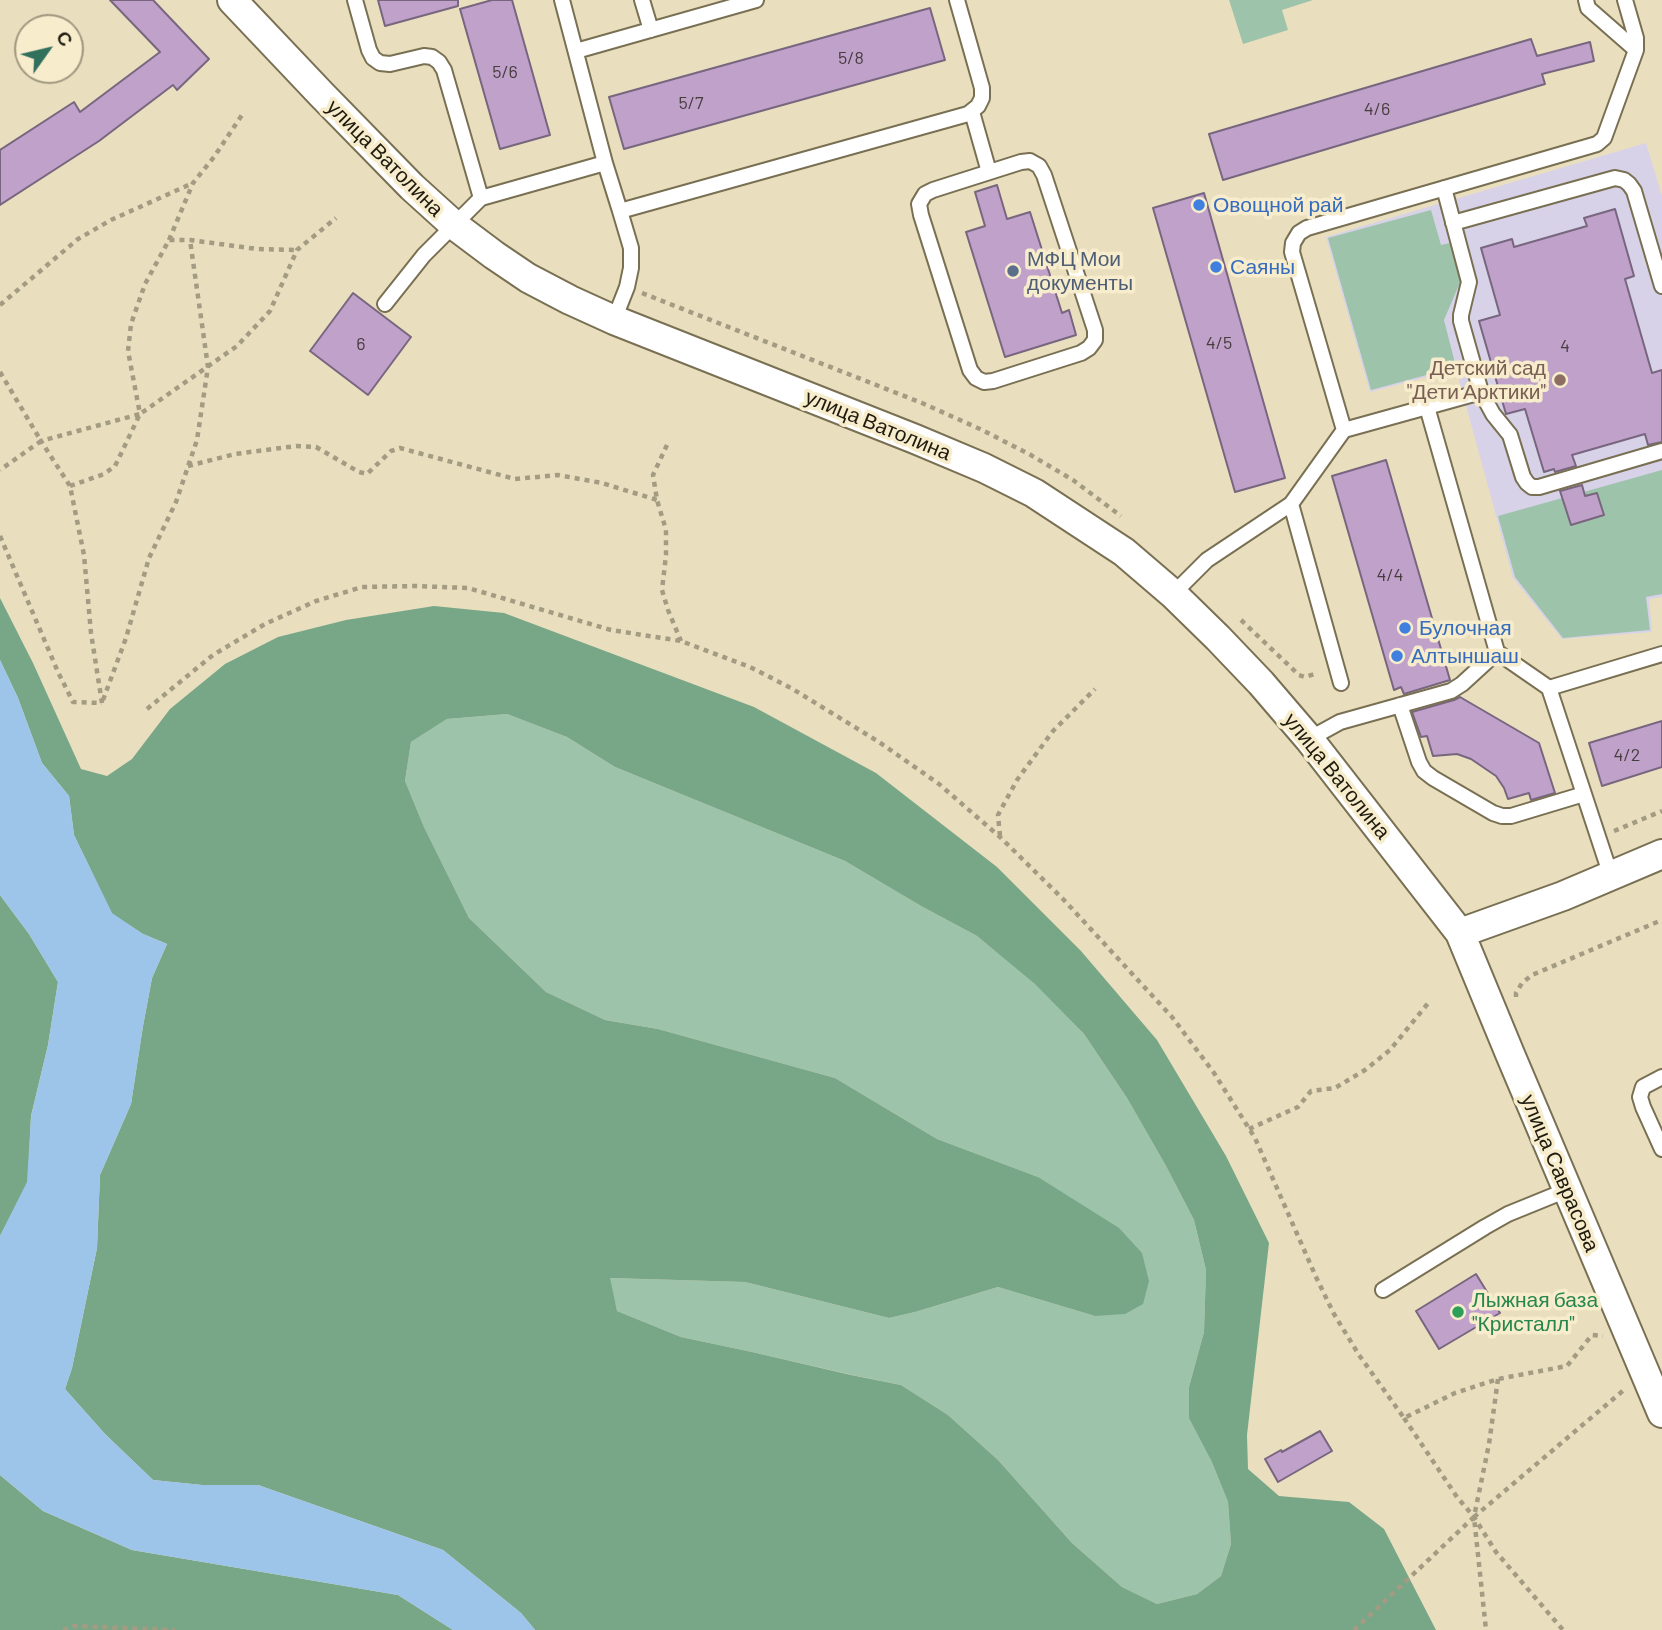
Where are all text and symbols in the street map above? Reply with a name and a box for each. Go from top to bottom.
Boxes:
north arrow [14,14,84,84]
text: С [52,26,79,50]
house number: 5/8 [838,47,864,69]
house number: 5/6 [492,61,518,83]
house number: 5/7 [679,92,703,114]
street label: улица Ватолина [321,94,449,222]
house number: 4/6 [1364,98,1390,120]
place label: Овощной рай [1213,192,1344,218]
marker: Овощной рай [1191,197,1207,213]
place label: МФЦ Мои документы [1027,246,1133,296]
place label: Саяны [1230,254,1295,280]
marker: Саяны [1208,259,1224,275]
marker: МФЦ Мои документы [1005,263,1021,279]
house number: 4/5 [1206,332,1232,354]
house number: 6 [356,333,366,355]
house number: 4 [1560,335,1570,357]
place label: Детский сад "Дети Арктики" [1407,355,1546,405]
marker: Детский сад "Дети Арктики" [1552,372,1568,388]
street label: улица Ватолина [801,384,955,466]
house number: 4/4 [1376,564,1404,586]
place label: Булочная [1419,615,1512,641]
marker: Булочная [1397,620,1413,636]
place label: Алтыншаш [1411,643,1519,669]
marker: Алтыншаш [1389,648,1405,664]
street label: улица Ватолина [1278,708,1396,844]
house number: 4/2 [1614,744,1640,766]
street label: улица Саврасова [1515,1091,1605,1255]
place label: Лыжная база "Кристалл" [1472,1287,1598,1337]
marker: Лыжная база "Кристалл" [1450,1304,1466,1320]

